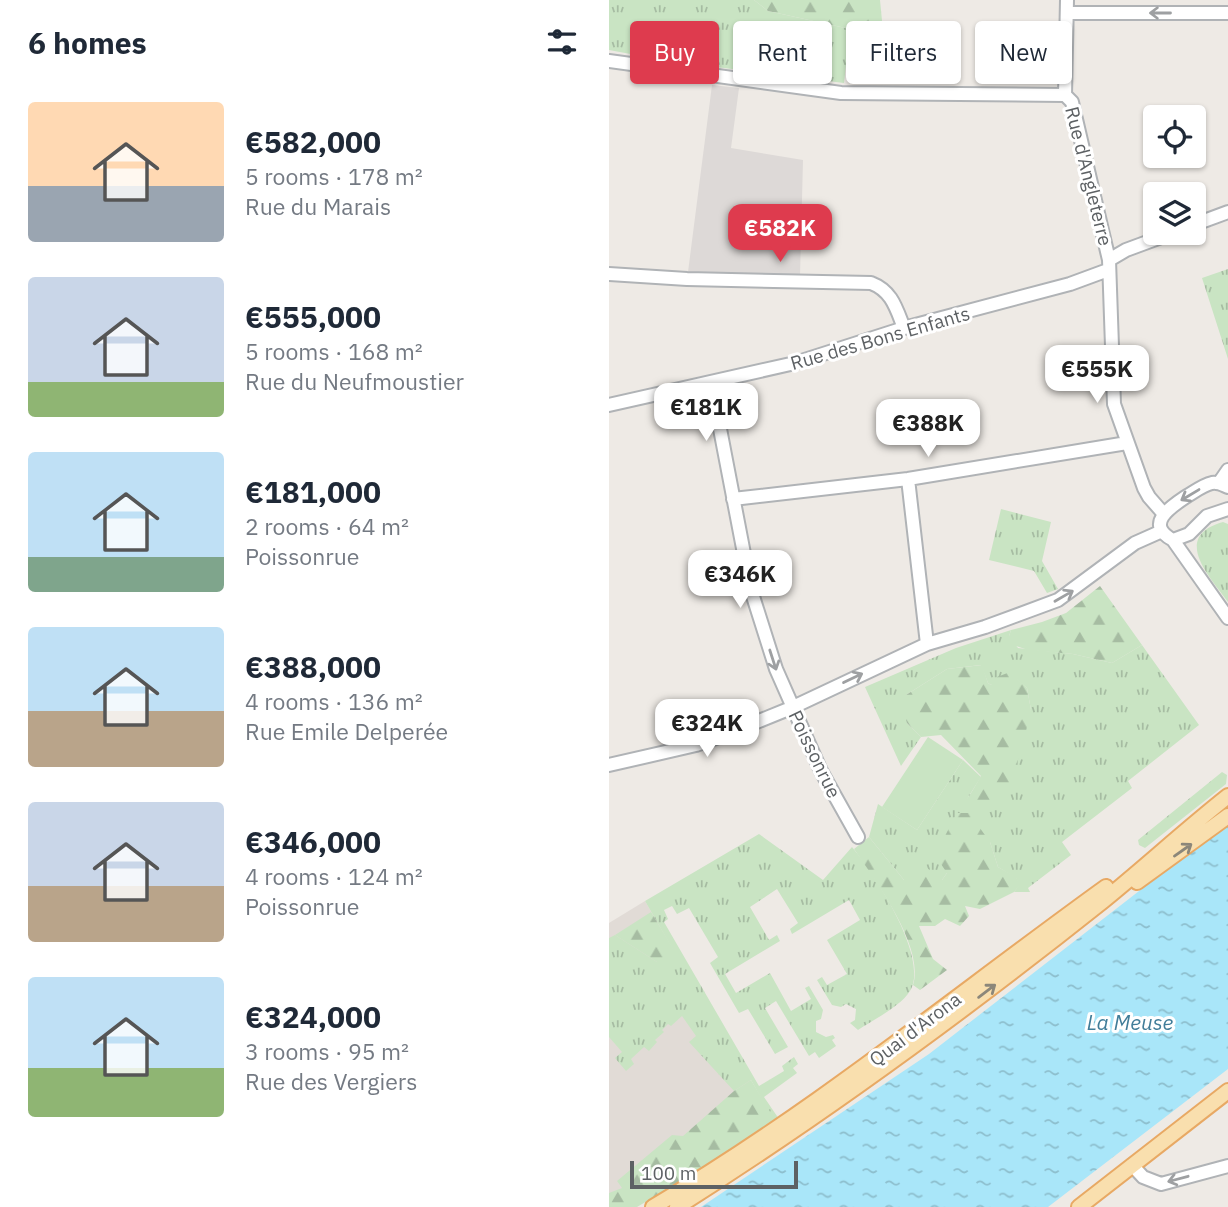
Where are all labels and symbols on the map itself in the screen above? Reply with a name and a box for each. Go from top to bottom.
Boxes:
one-way arrow [1149,6,1172,20]
street label: Rue d'Angleterre [1060,104,1118,248]
pin: €582K [731,204,829,264]
street label: Rue des Bons Enfants [788,301,972,375]
pin: €555K [1048,346,1146,405]
pin: €181K [657,384,755,443]
pin: €388K [879,400,977,459]
one-way arrow [1180,488,1200,502]
pin: €346K [691,550,789,610]
one-way arrow [1054,588,1074,602]
one-way arrow [768,648,780,670]
one-way arrow [842,671,863,684]
pin: €324K [658,700,756,759]
street label: Poissonrue [783,706,847,802]
one-way arrow [1173,843,1192,857]
one-way arrow [977,984,996,999]
street label: Quai d'Arona [864,987,966,1071]
water label: La Meuse [1087,1008,1174,1036]
scale bar [630,1158,798,1190]
one-way arrow [1167,1174,1189,1187]

